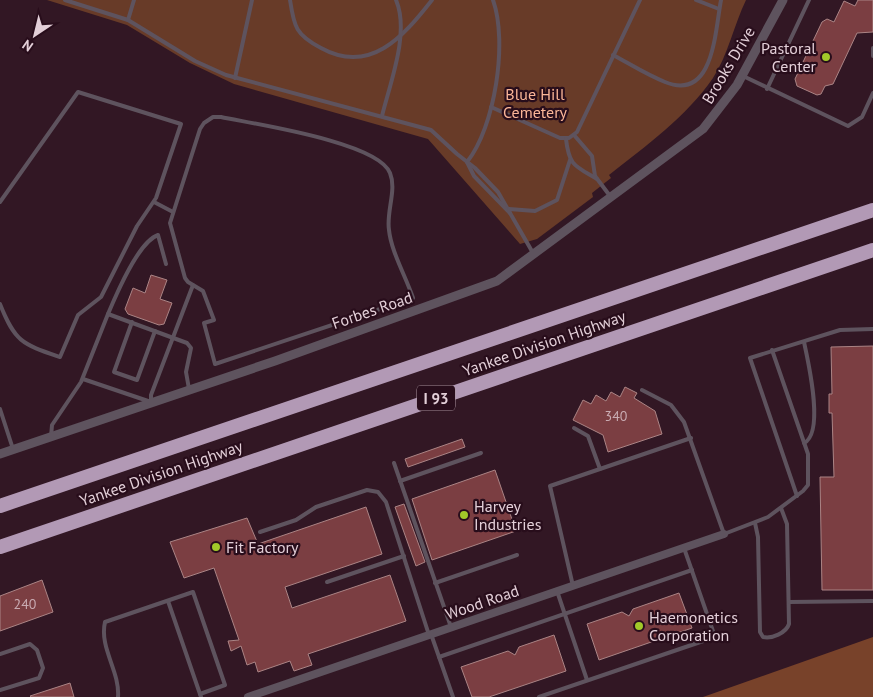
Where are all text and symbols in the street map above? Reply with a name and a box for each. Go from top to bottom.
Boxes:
north arrow [10,10,60,60]
street label: Brooks Drive [697,23,759,107]
text: N [19,36,36,56]
place label: Pastoral Center [761,38,817,76]
marker: Pastoral Center [820,51,832,63]
park label: Blue Hill Cemetery [503,84,568,122]
street label: Forbes Road [329,287,415,333]
street label: Yankee Division Highway [460,305,629,380]
road number: I 93 [417,386,455,410]
house number: 340 [605,407,628,425]
street label: Yankee Division Highway [77,435,246,510]
place label: Harvey Industries [474,496,542,534]
marker: Harvey Industries [458,509,470,521]
place label: Fit Factory [226,537,299,557]
marker: Fit Factory [210,541,222,553]
street label: Wood Road [443,580,521,624]
house number: 240 [14,595,37,613]
place label: Haemonetics Corporation [649,607,738,645]
marker: Haemonetics Corporation [633,620,645,632]

